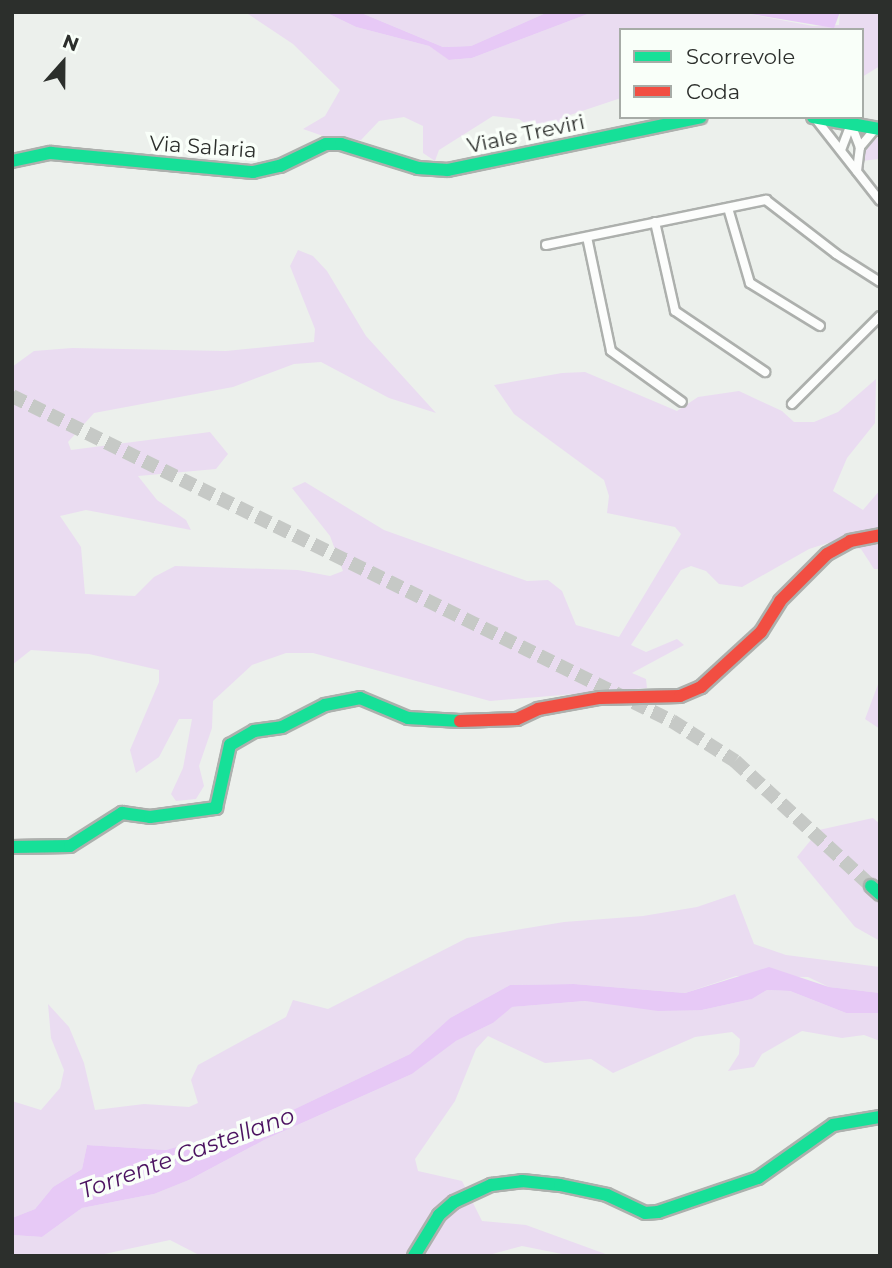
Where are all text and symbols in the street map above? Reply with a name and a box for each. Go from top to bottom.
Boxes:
north arrow [28,28,98,98]
legend [619,28,864,119]
text: N [59,29,82,56]
text: Scorrevole [686,44,795,69]
text: Coda [686,79,740,104]
street label: Viale Treviri [465,109,587,159]
street label: Via Salaria [149,131,257,163]
water label: Torrente Castellano [76,1101,298,1205]

